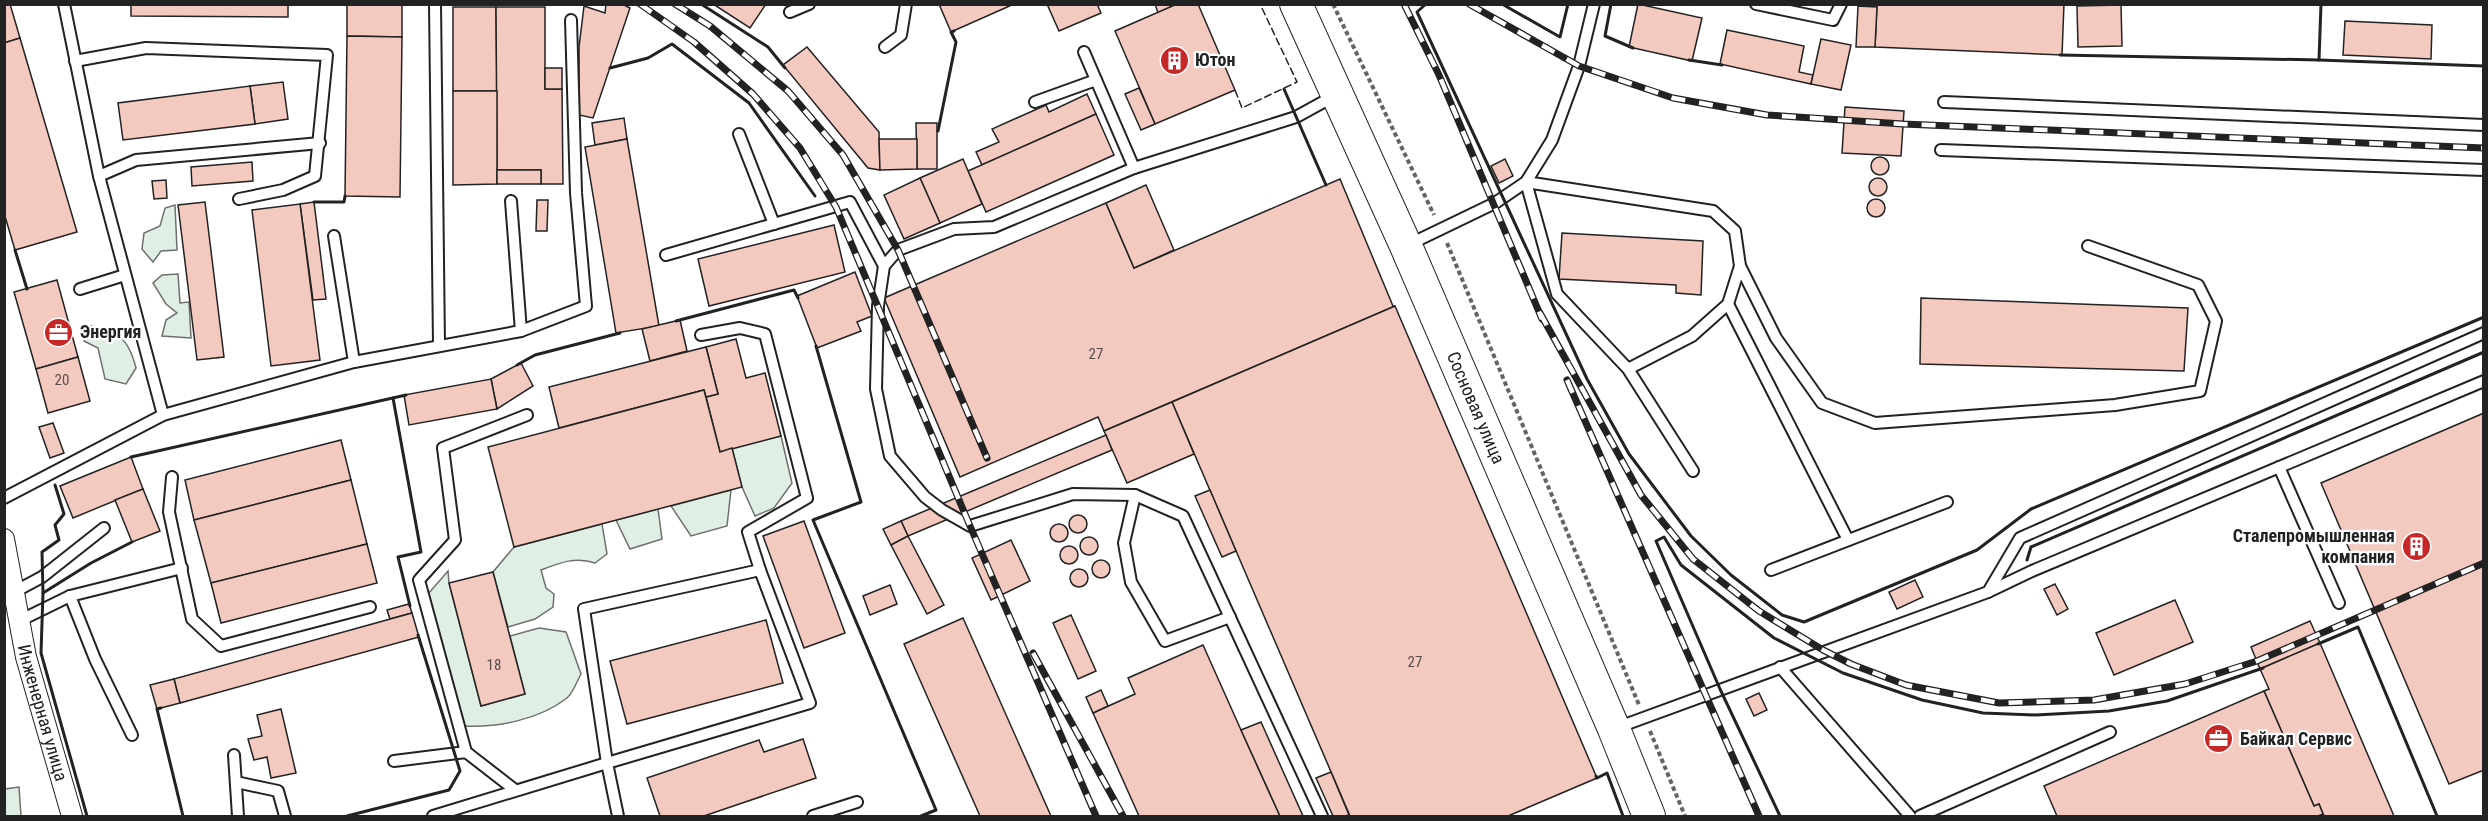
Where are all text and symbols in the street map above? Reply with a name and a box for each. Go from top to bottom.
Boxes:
building icon: Ютон [1158,44,1190,76]
place label: Ютон [1195,49,1236,70]
office icon: Энергия [43,316,75,348]
place label: Энергия [80,321,141,342]
house number: 27 [1089,345,1103,363]
street label: Сосновая улица [1443,348,1509,467]
house number: 20 [55,371,69,389]
place label: Сталепромышленная компания [2233,525,2395,567]
building icon: Сталепромышленная компания [2400,530,2432,562]
street label: Инженерная улица [14,643,72,783]
house number: 27 [1408,653,1422,671]
house number: 18 [487,656,501,674]
office icon: Байкал Сервис [2203,723,2235,755]
place label: Байкал Сервис [2240,728,2352,749]

